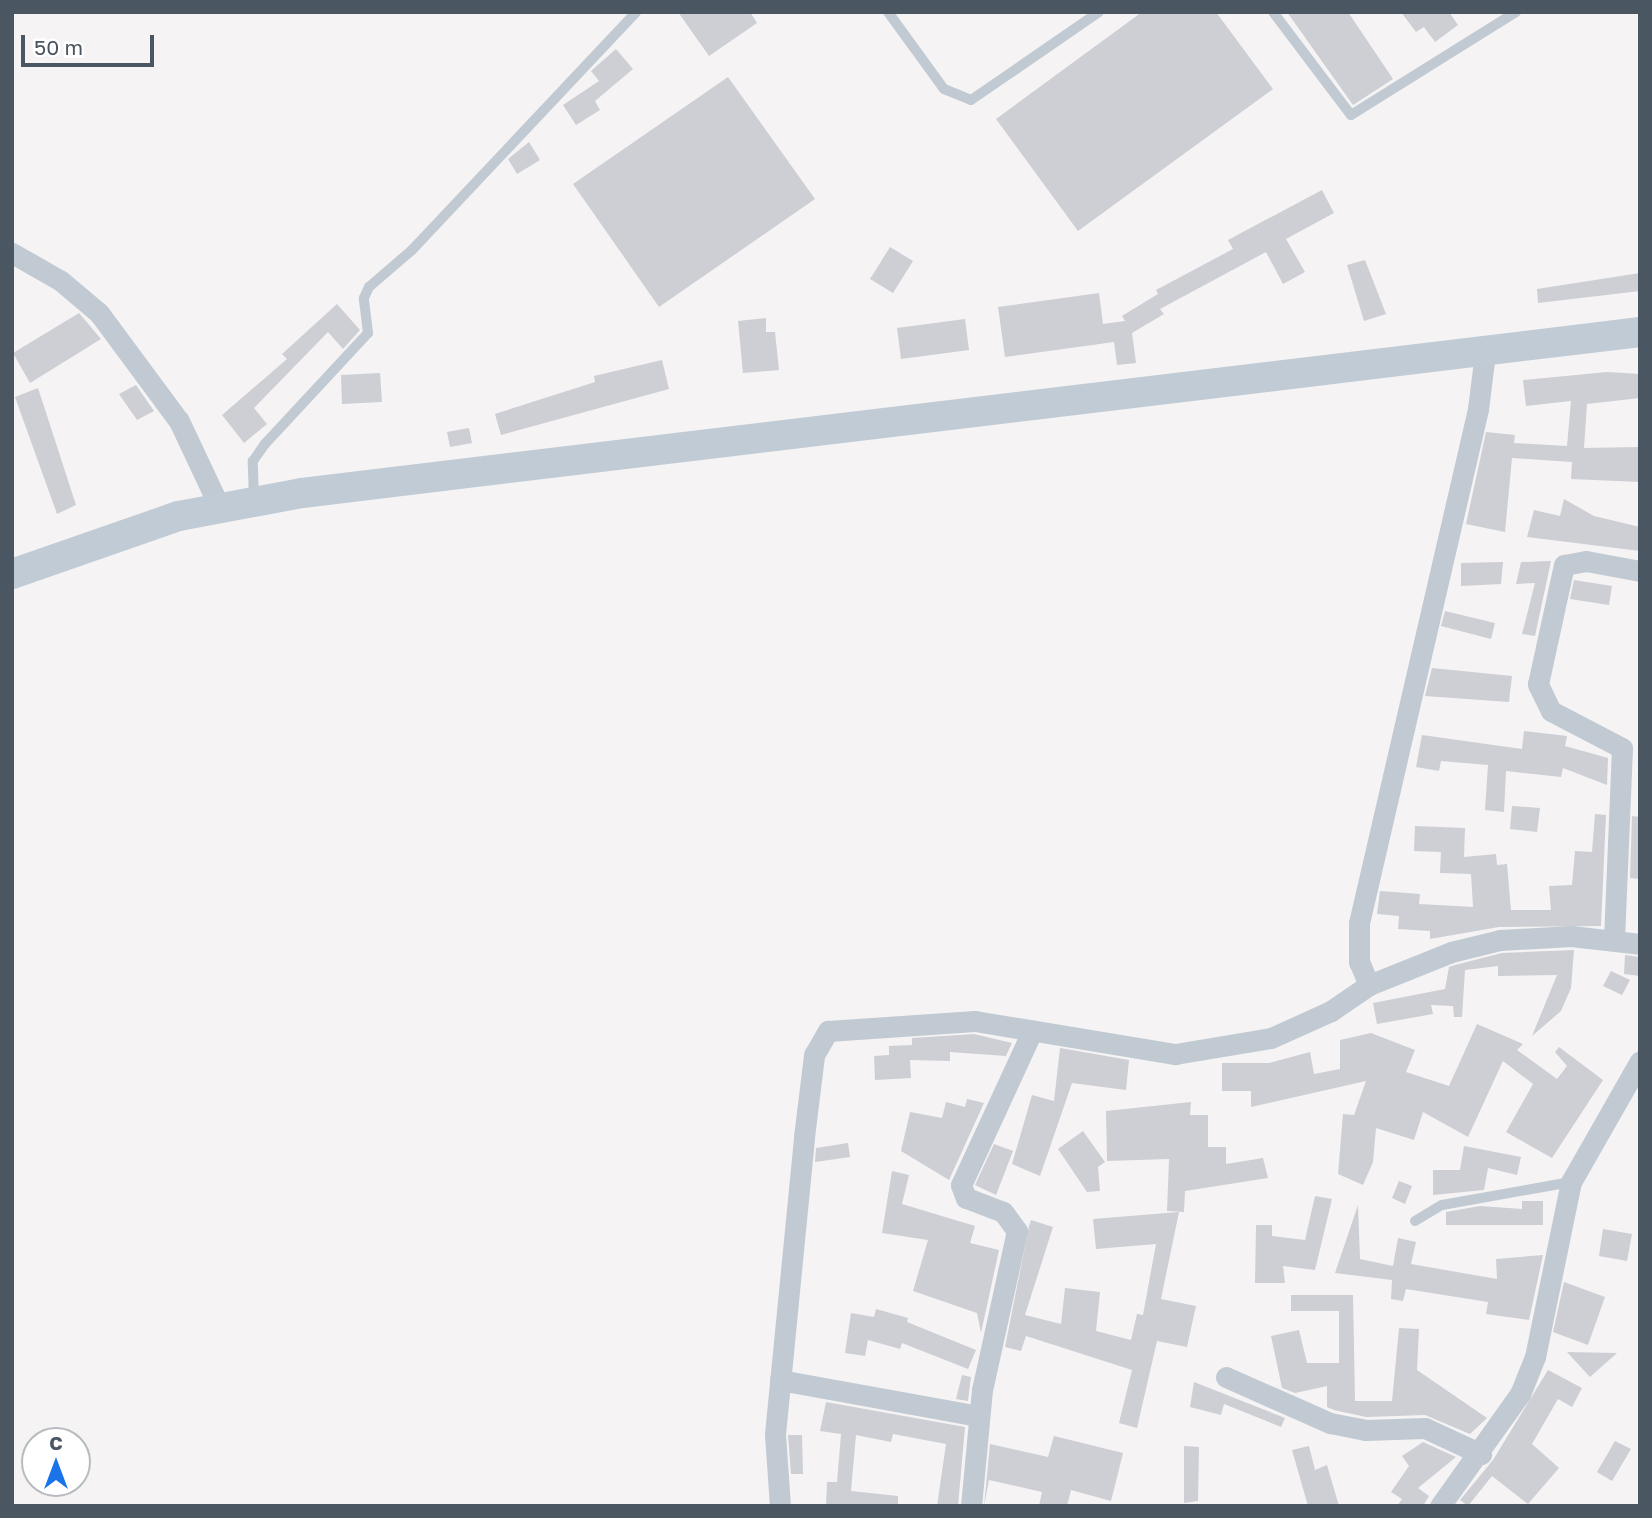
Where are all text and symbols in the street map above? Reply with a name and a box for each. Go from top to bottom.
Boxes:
scale bar [24,21,158,65]
text: 50 m [34,34,83,60]
north arrow [21,1427,91,1497]
text: С [49,1431,63,1454]

